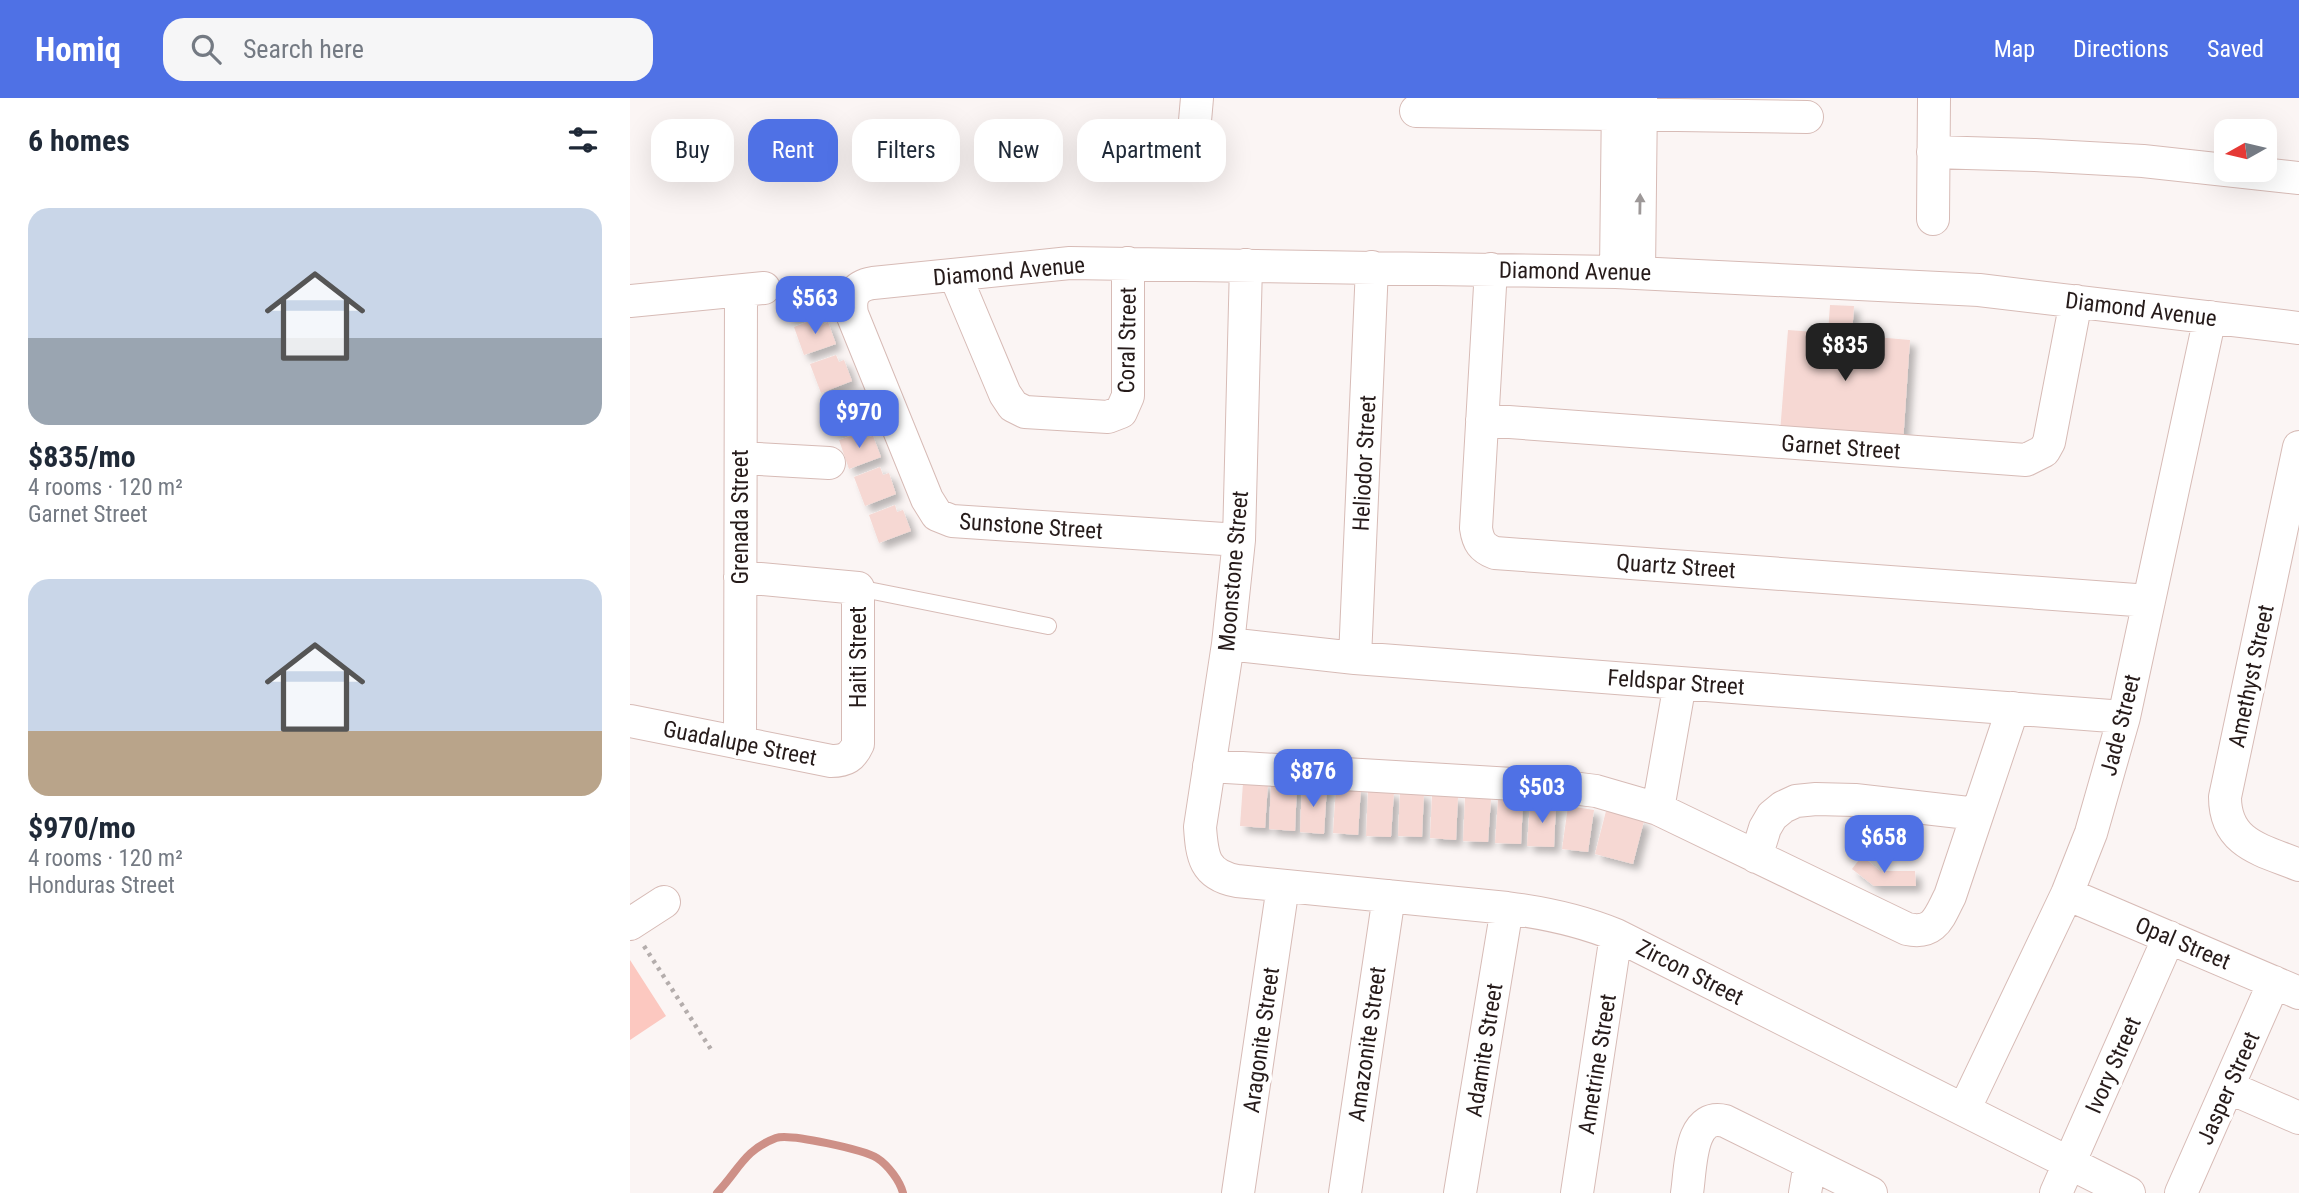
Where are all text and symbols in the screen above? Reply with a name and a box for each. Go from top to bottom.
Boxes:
search box [163,18,653,81]
text: Homiq [35,30,121,69]
icon: search [187,30,225,68]
text: Search here [243,34,364,64]
text: Map [1994,35,2035,63]
text: Directions [2073,35,2169,63]
text: Saved [2207,35,2264,63]
chip: Buy [651,119,734,182]
chip: Rent [748,119,838,182]
chip: Filters [852,119,960,182]
chip: New [974,119,1063,182]
chip: Apartment [1077,119,1226,182]
north arrow [2214,119,2277,182]
map controls [2214,119,2277,182]
icon: filters [564,121,602,159]
text: 6 homes [28,123,130,158]
one-way arrow [1634,193,1646,215]
street label: Diamond Avenue [932,251,1086,292]
icon: home [252,253,378,379]
street label: Diamond Avenue [1499,257,1651,286]
pin: $563 [774,276,856,336]
text: $563 [792,285,838,312]
street label: Coral Street [1113,286,1142,394]
street label: Diamond Avenue [2064,287,2218,332]
pin: $835 [1804,324,1886,383]
text: $835 [1822,332,1868,359]
pin: $970 [818,390,900,450]
street label: Heliodor Street [1347,394,1382,532]
text: $970 [836,399,882,426]
street label: Garnet Street [1780,430,1902,465]
text: $835/mo [28,439,136,474]
street label: Grenada Street [727,450,754,584]
text: 4 rooms · 120 m² [28,474,183,501]
street label: Moonstone Street [1213,490,1254,653]
text: Garnet Street [28,501,148,528]
street label: Sunstone Street [958,508,1104,545]
street label: Quartz Street [1615,549,1737,584]
street label: Amethyst Street [2223,602,2280,750]
street label: Haiti Street [845,606,872,708]
icon: home [252,624,378,750]
street label: Feldspar Street [1607,664,1745,701]
street label: Jade Street [2095,672,2146,779]
street label: Guadalupe Street [661,715,819,772]
pin: $876 [1272,750,1354,809]
text: $876 [1290,758,1336,785]
pin: $503 [1501,766,1583,825]
text: $503 [1519,774,1565,801]
text: $970/mo [28,810,136,845]
pin: $658 [1843,816,1925,875]
text: $658 [1861,824,1907,851]
text: 4 rooms · 120 m² [28,845,183,872]
text: Honduras Street [28,872,175,899]
street label: Opal Street [2131,911,2234,976]
street label: Zircon Street [1632,934,1748,1011]
street label: Aragonite Street [1238,965,1285,1115]
street label: Amazonite Street [1343,965,1392,1123]
street label: Adamite Street [1461,981,1508,1119]
street label: Ametrine Street [1573,992,1622,1136]
street label: Ivory Street [2080,1013,2147,1118]
street label: Jasper Street [2192,1027,2265,1149]

